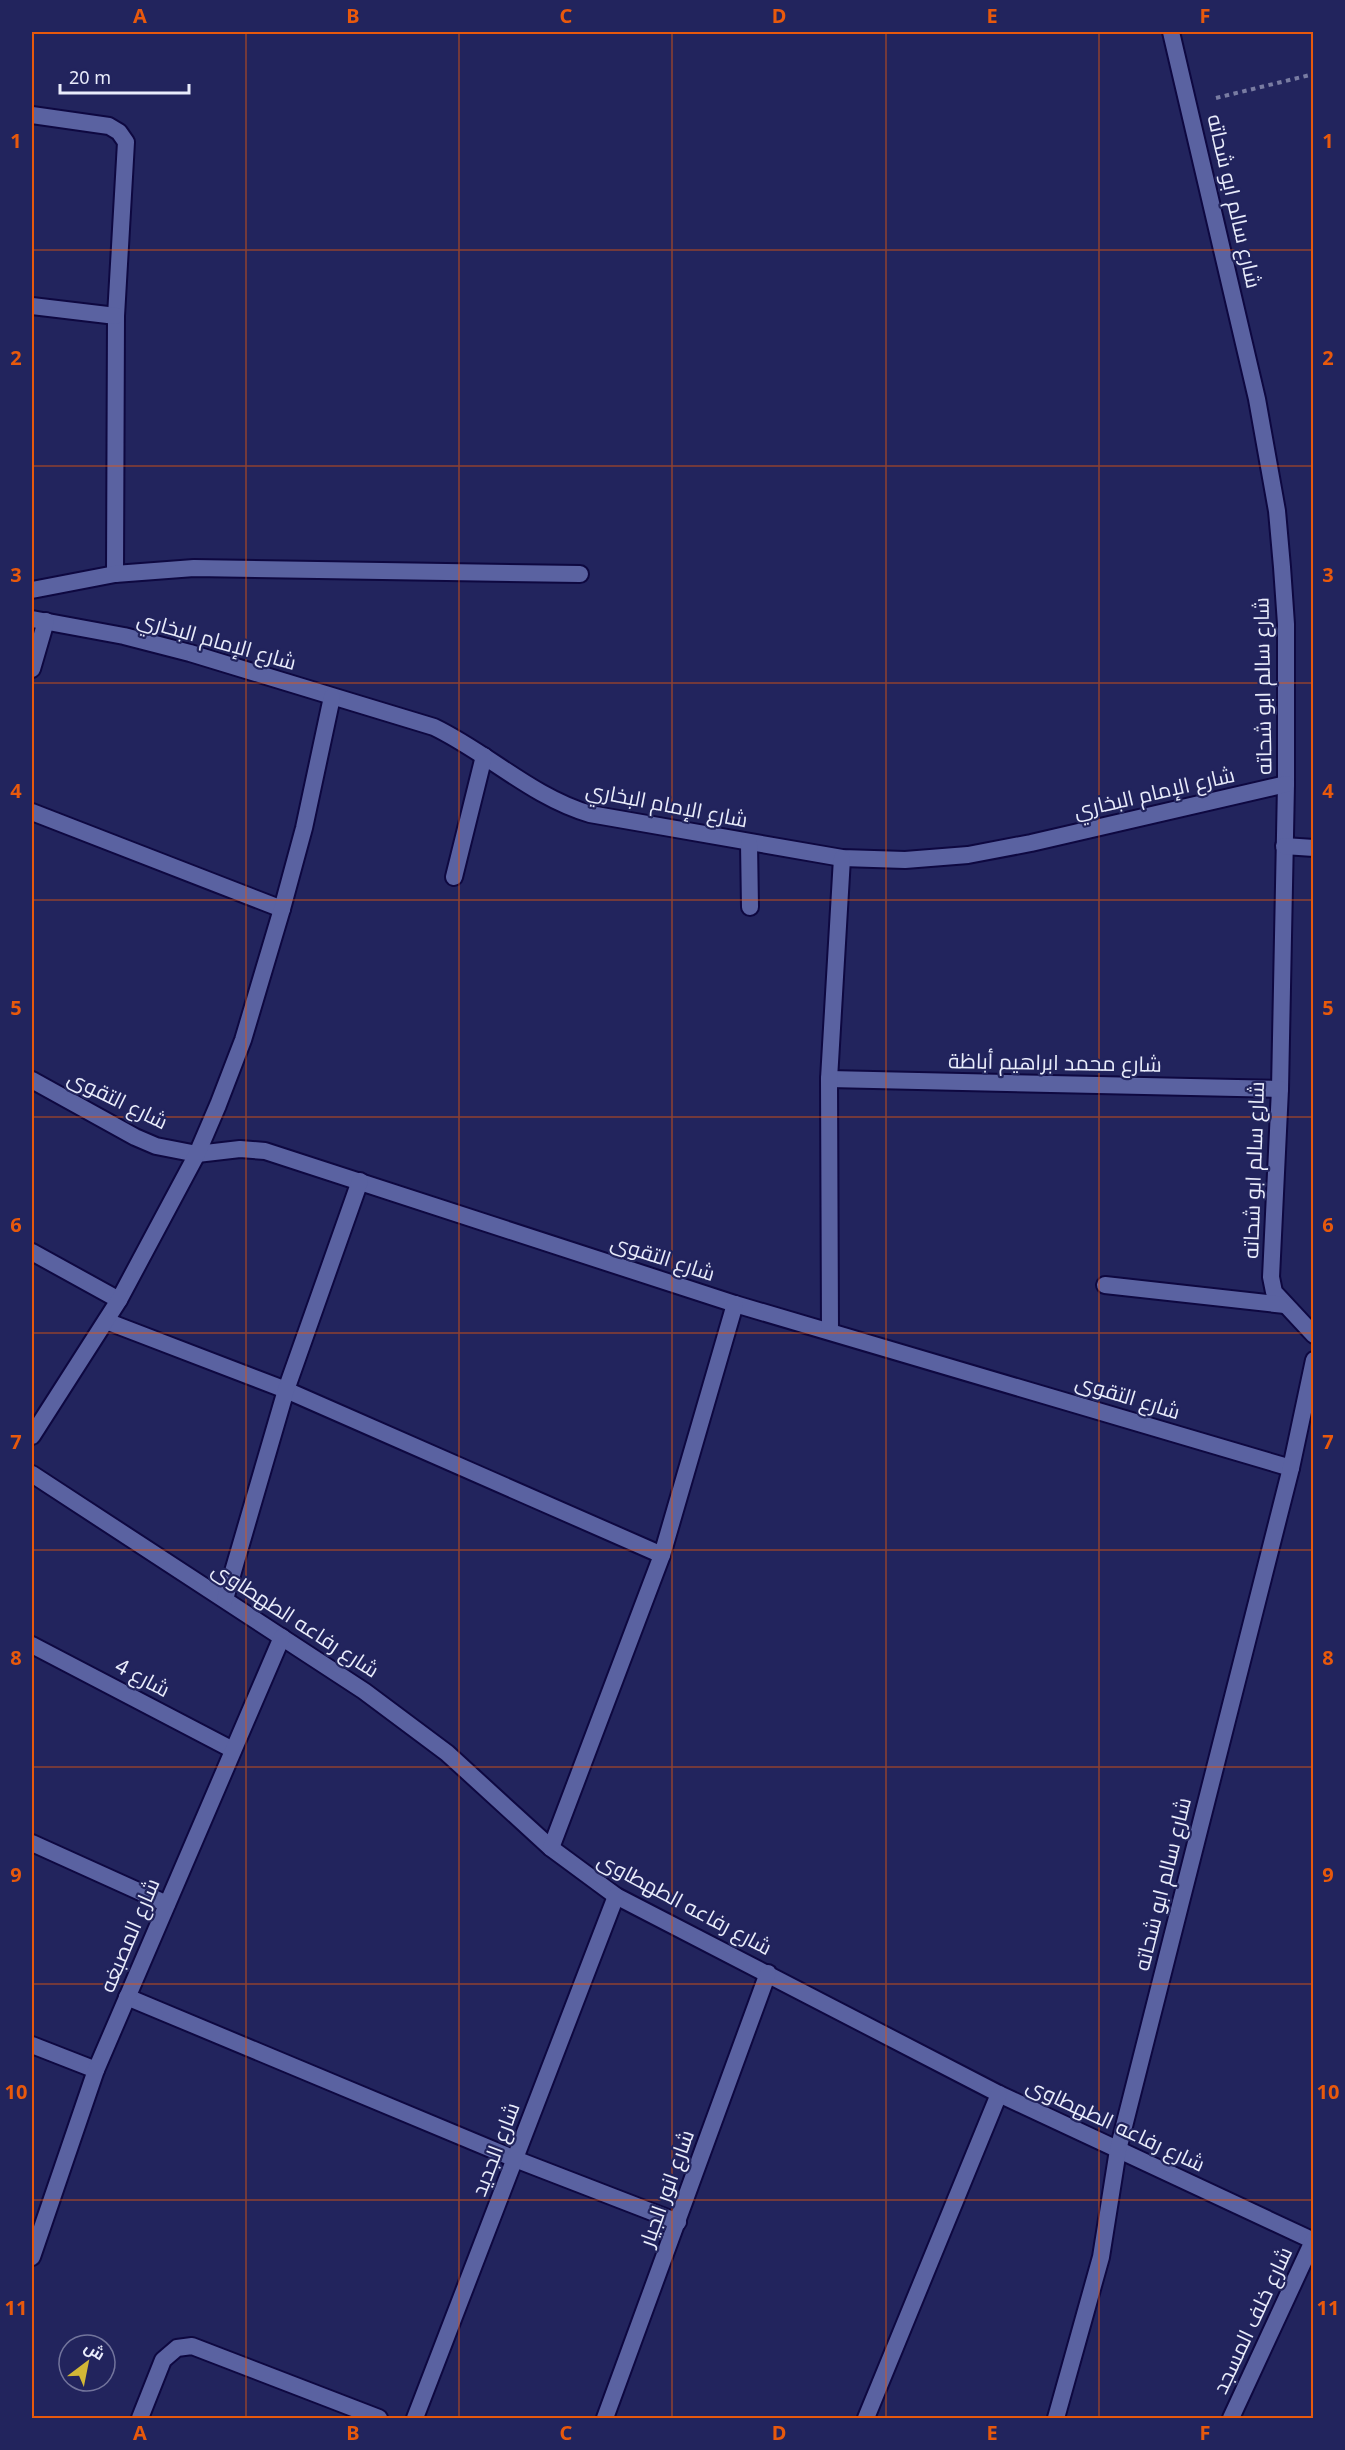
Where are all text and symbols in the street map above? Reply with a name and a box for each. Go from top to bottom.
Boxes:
text: A [133,2,147,29]
text: B [346,2,360,29]
text: C [560,2,573,29]
text: D [772,2,786,29]
text: E [986,2,998,29]
text: F [1200,2,1210,29]
scale bar [60,57,189,95]
text: 20 m [69,65,111,89]
street label: شارع سالم ابو شحاته [1200,111,1269,291]
text: 1 [10,127,22,154]
text: 1 [1322,127,1334,154]
text: 2 [10,344,22,371]
text: 2 [1322,344,1334,371]
text: 3 [10,561,22,588]
text: 3 [1322,561,1334,588]
street label: شارع سالم ابو شحاته [1246,597,1279,775]
street label: شارع الإمام البخاري [133,604,300,679]
street label: شارع الإمام البخاري [1071,760,1238,827]
street label: شارع الإمام البخاري [583,775,750,836]
text: 4 [10,777,22,804]
text: 4 [1322,777,1334,804]
text: 5 [10,994,22,1021]
text: 5 [1322,994,1334,1021]
street label: شارع محمد ابراهيم أباظة [948,1046,1162,1079]
street label: شارع التقوى [63,1063,173,1136]
street label: شارع سالم ابو شحاته [1236,1081,1271,1259]
text: 6 [10,1211,22,1238]
text: 6 [1322,1211,1334,1238]
street label: شارع التقوى [607,1227,719,1288]
street label: شارع التقوى [1072,1367,1184,1426]
text: 7 [10,1428,22,1455]
text: 7 [1322,1428,1334,1455]
street label: شارع رفاعه الطهطاوى [207,1554,385,1684]
text: 8 [10,1644,22,1671]
text: 8 [1322,1644,1334,1671]
street label: شارع 4 [110,1651,175,1704]
street label: شارع سالم ابو شحاته [1127,1794,1198,1974]
street label: شارع رفاعه الطهطاوى [592,1845,777,1962]
text: 9 [10,1861,22,1888]
text: 9 [1322,1861,1334,1888]
street label: شارع المصبغه [92,1874,167,1997]
street label: شارع رفاعه الطهطاوى [1022,2070,1210,2179]
text: 10 [5,2078,27,2105]
text: 10 [1317,2078,1339,2105]
street label: شارع الجديد [464,2098,527,2200]
street label: شارع انور الجيار [632,2126,701,2252]
street label: شارع خلف المسجد [1206,2242,1299,2399]
text: 11 [5,2294,27,2321]
text: 11 [1317,2294,1339,2321]
north arrow [57,2333,117,2393]
text: ش [80,2336,109,2365]
text: A [133,2419,147,2446]
text: B [346,2419,360,2446]
text: C [560,2419,573,2446]
text: D [772,2419,786,2446]
text: E [986,2419,998,2446]
text: F [1200,2419,1210,2446]

